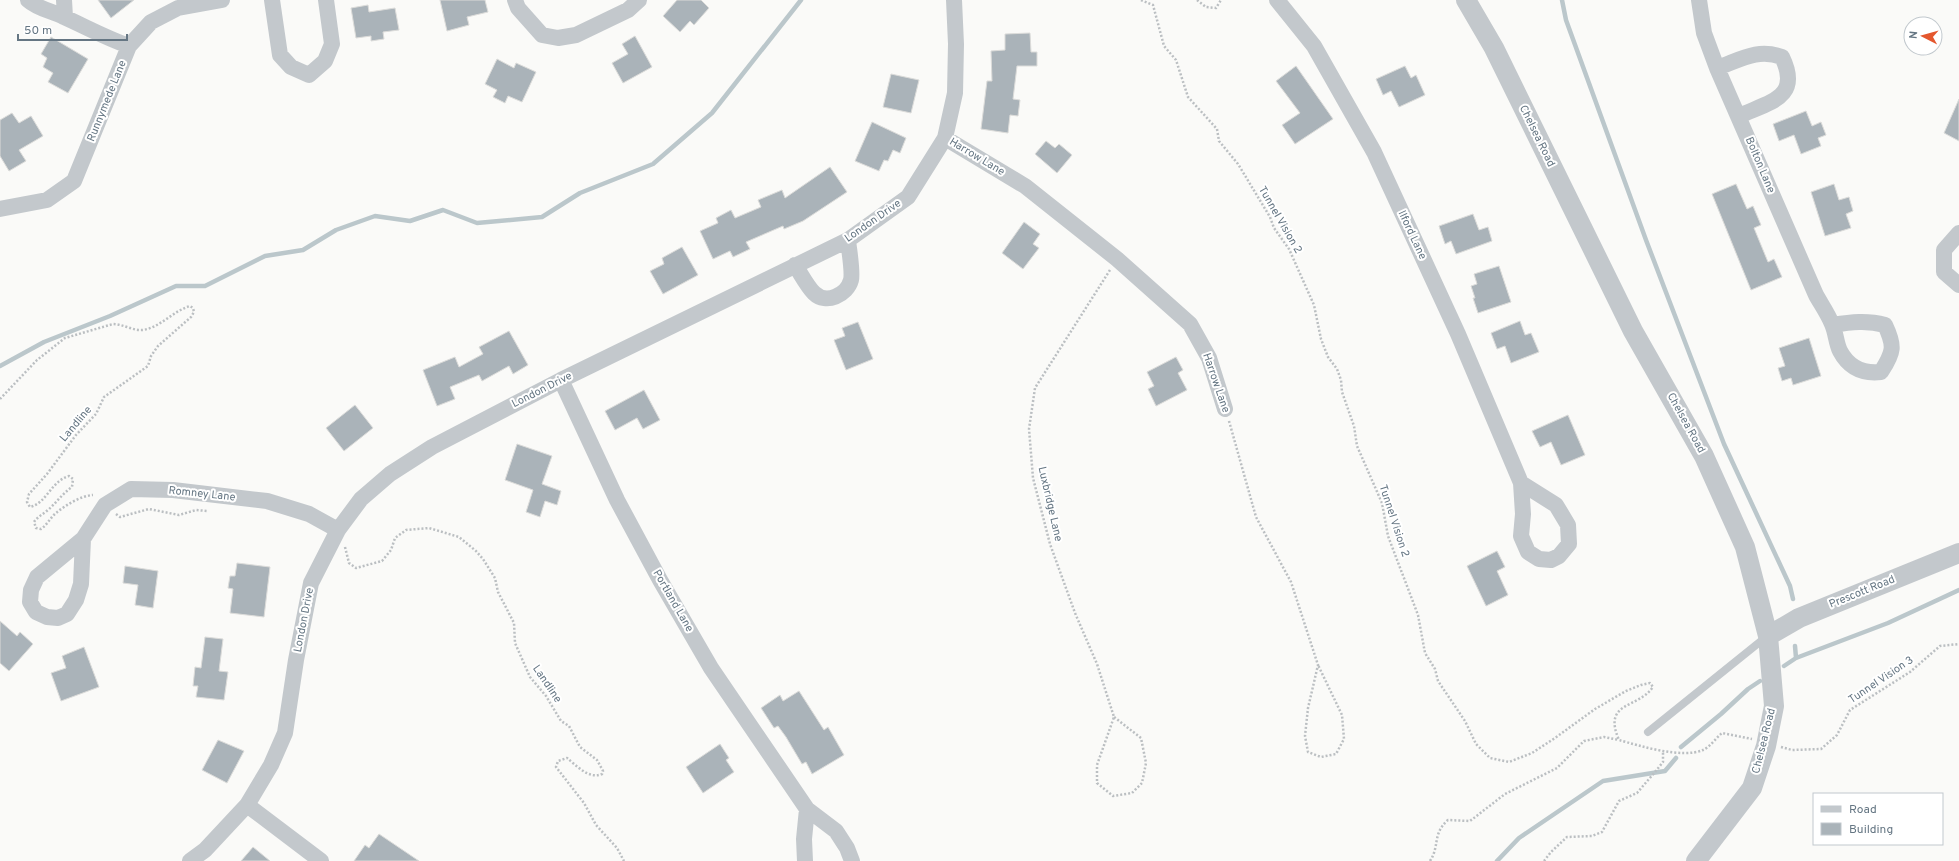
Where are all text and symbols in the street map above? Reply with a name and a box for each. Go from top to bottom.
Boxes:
scale bar [18,16,127,42]
north arrow [1903,16,1943,56]
text: 50 m [24,23,52,39]
text: N [1907,30,1921,40]
street label: Runnymede Lane [84,58,130,144]
street label: Chelsea Road [1516,103,1558,169]
street label: Harrow Lane [947,135,1007,179]
street label: Bolton Lane [1742,135,1778,195]
street label: Tunnel Vision 2 [1255,184,1305,256]
street label: London Drive [842,196,904,246]
street label: Ilford Lane [1395,208,1429,262]
street label: Harrow Lane [1199,351,1233,415]
street label: London Drive [510,369,575,411]
street label: Chelsea Road [1664,390,1708,456]
street label: Landline [57,403,95,445]
street label: Luxbridge Lane [1035,465,1065,543]
street label: Tunnel Vision 2 [1376,483,1412,559]
street label: Romney Lane [168,484,236,504]
street label: Portland Lane [650,567,697,635]
street label: Prescott Road [1827,572,1897,612]
street label: London Drive [291,586,317,654]
street label: Tunnel Vision 3 [1846,653,1916,707]
street label: Landline [529,662,565,706]
street label: Chelsea Road [1749,707,1779,775]
legend [1813,793,1943,845]
text: Road [1849,802,1877,818]
text: Building [1849,822,1893,838]

